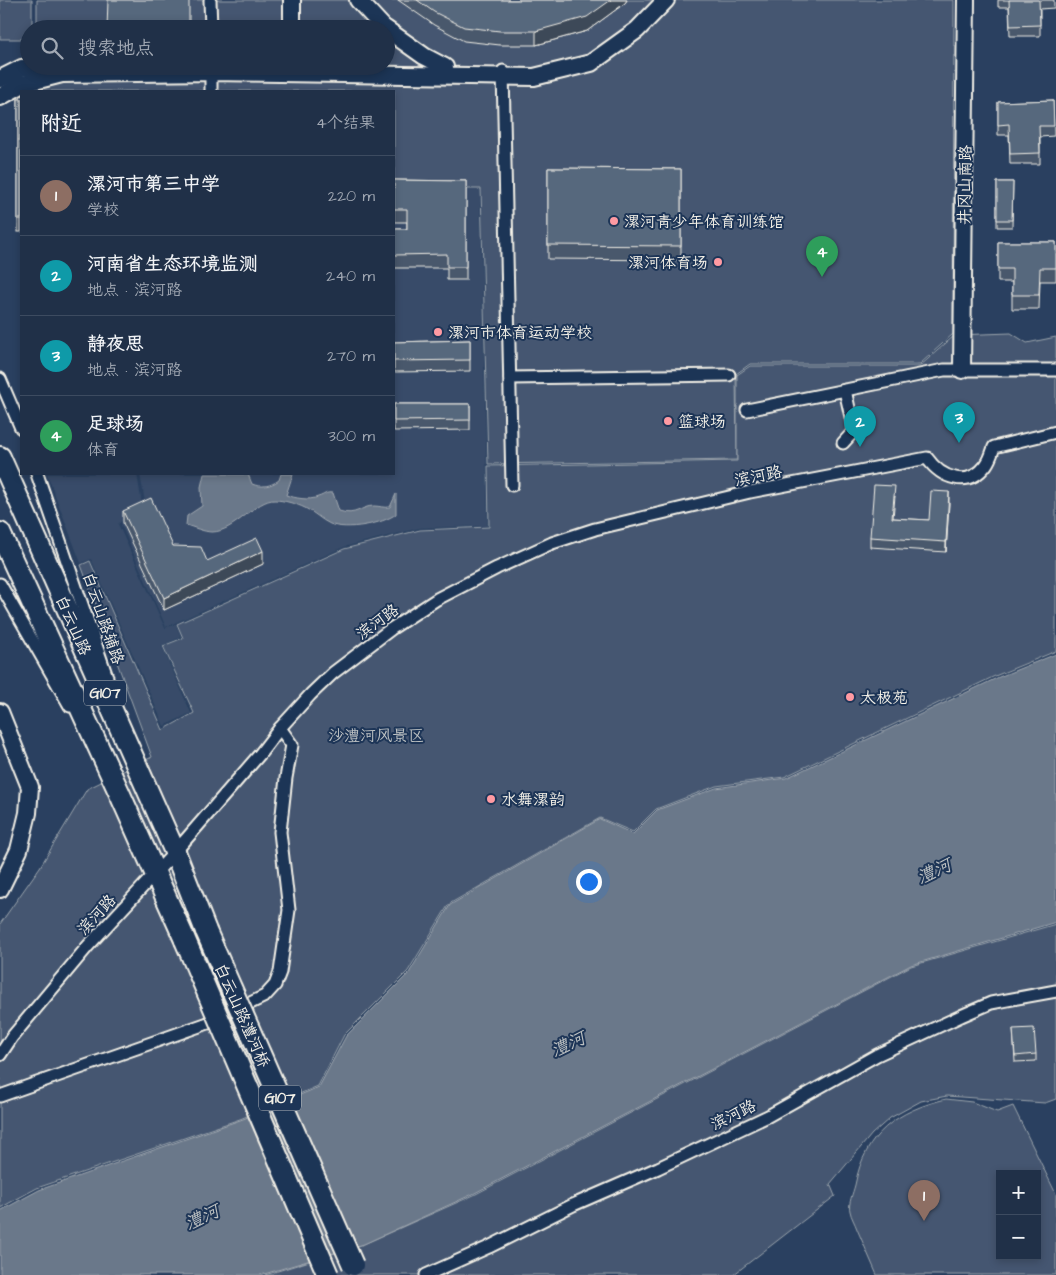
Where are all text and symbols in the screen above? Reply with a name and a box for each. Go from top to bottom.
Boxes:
search box [20,20,395,75]
icon: search [38,34,66,62]
text: 搜索地点 [78,35,154,62]
text: 附近 [40,109,82,138]
text: 4个结果 [316,112,375,134]
street label: 井冈山南路 [953,145,977,225]
text: 漯河市第三中学 [87,171,220,198]
text: 1 [55,185,57,207]
text: 220 m [328,185,375,207]
text: 学校 [87,199,119,221]
place label: 漯河青少年体育训练馆 [624,211,784,233]
marker: 漯河青少年体育训练馆 [608,215,620,227]
pin: 4 [806,236,838,277]
text: 河南省生态环境监测 [87,251,258,278]
place label: 漯河体育场 [628,252,708,274]
marker: 漯河体育场 [712,256,724,268]
text: 2 [51,265,61,287]
text: 240 m [326,265,375,287]
text: 地点 · 滨河路 [87,279,182,301]
place label: 漯河市体育运动学校 [448,322,592,344]
marker: 漯河市体育运动学校 [432,326,444,338]
text: 静夜思 [87,331,144,358]
text: 3 [52,345,60,367]
text: 270 m [327,345,375,367]
text: 地点 · 滨河路 [87,359,182,381]
pin: 3 [943,402,975,443]
pin: 2 [844,406,876,447]
text: 足球场 [87,411,144,438]
place label: 篮球场 [678,411,726,433]
marker: 篮球场 [662,415,674,427]
text: 4 [51,425,61,447]
text: 300 m [328,425,375,447]
text: 体育 [87,439,119,461]
street label: 滨河路 [733,461,784,491]
street label: 白云山路辅路 [77,569,129,667]
street label: 白云山路 [50,592,96,659]
street label: 滨河路 [352,599,403,645]
road number: G107 [84,680,126,706]
place label: 太极苑 [860,687,908,709]
marker: 太极苑 [844,691,856,703]
park label: 沙澧河风景区 [328,725,424,747]
place label: 水舞漯韵 [501,789,565,811]
marker: 水舞漯韵 [485,793,497,805]
water label: 澧河 [913,851,959,890]
your location [576,869,602,895]
street label: 滨河路 [72,890,121,940]
street label: 白云山路澧河桥 [209,960,275,1071]
water label: 澧河 [547,1024,593,1063]
road number: G107 [259,1086,301,1110]
street label: 滨河路 [707,1094,760,1135]
map controls [996,1170,1041,1260]
button: + [996,1170,1041,1215]
pin: 1 [908,1180,940,1221]
water label: 澧河 [181,1197,227,1236]
button: − [996,1215,1041,1260]

